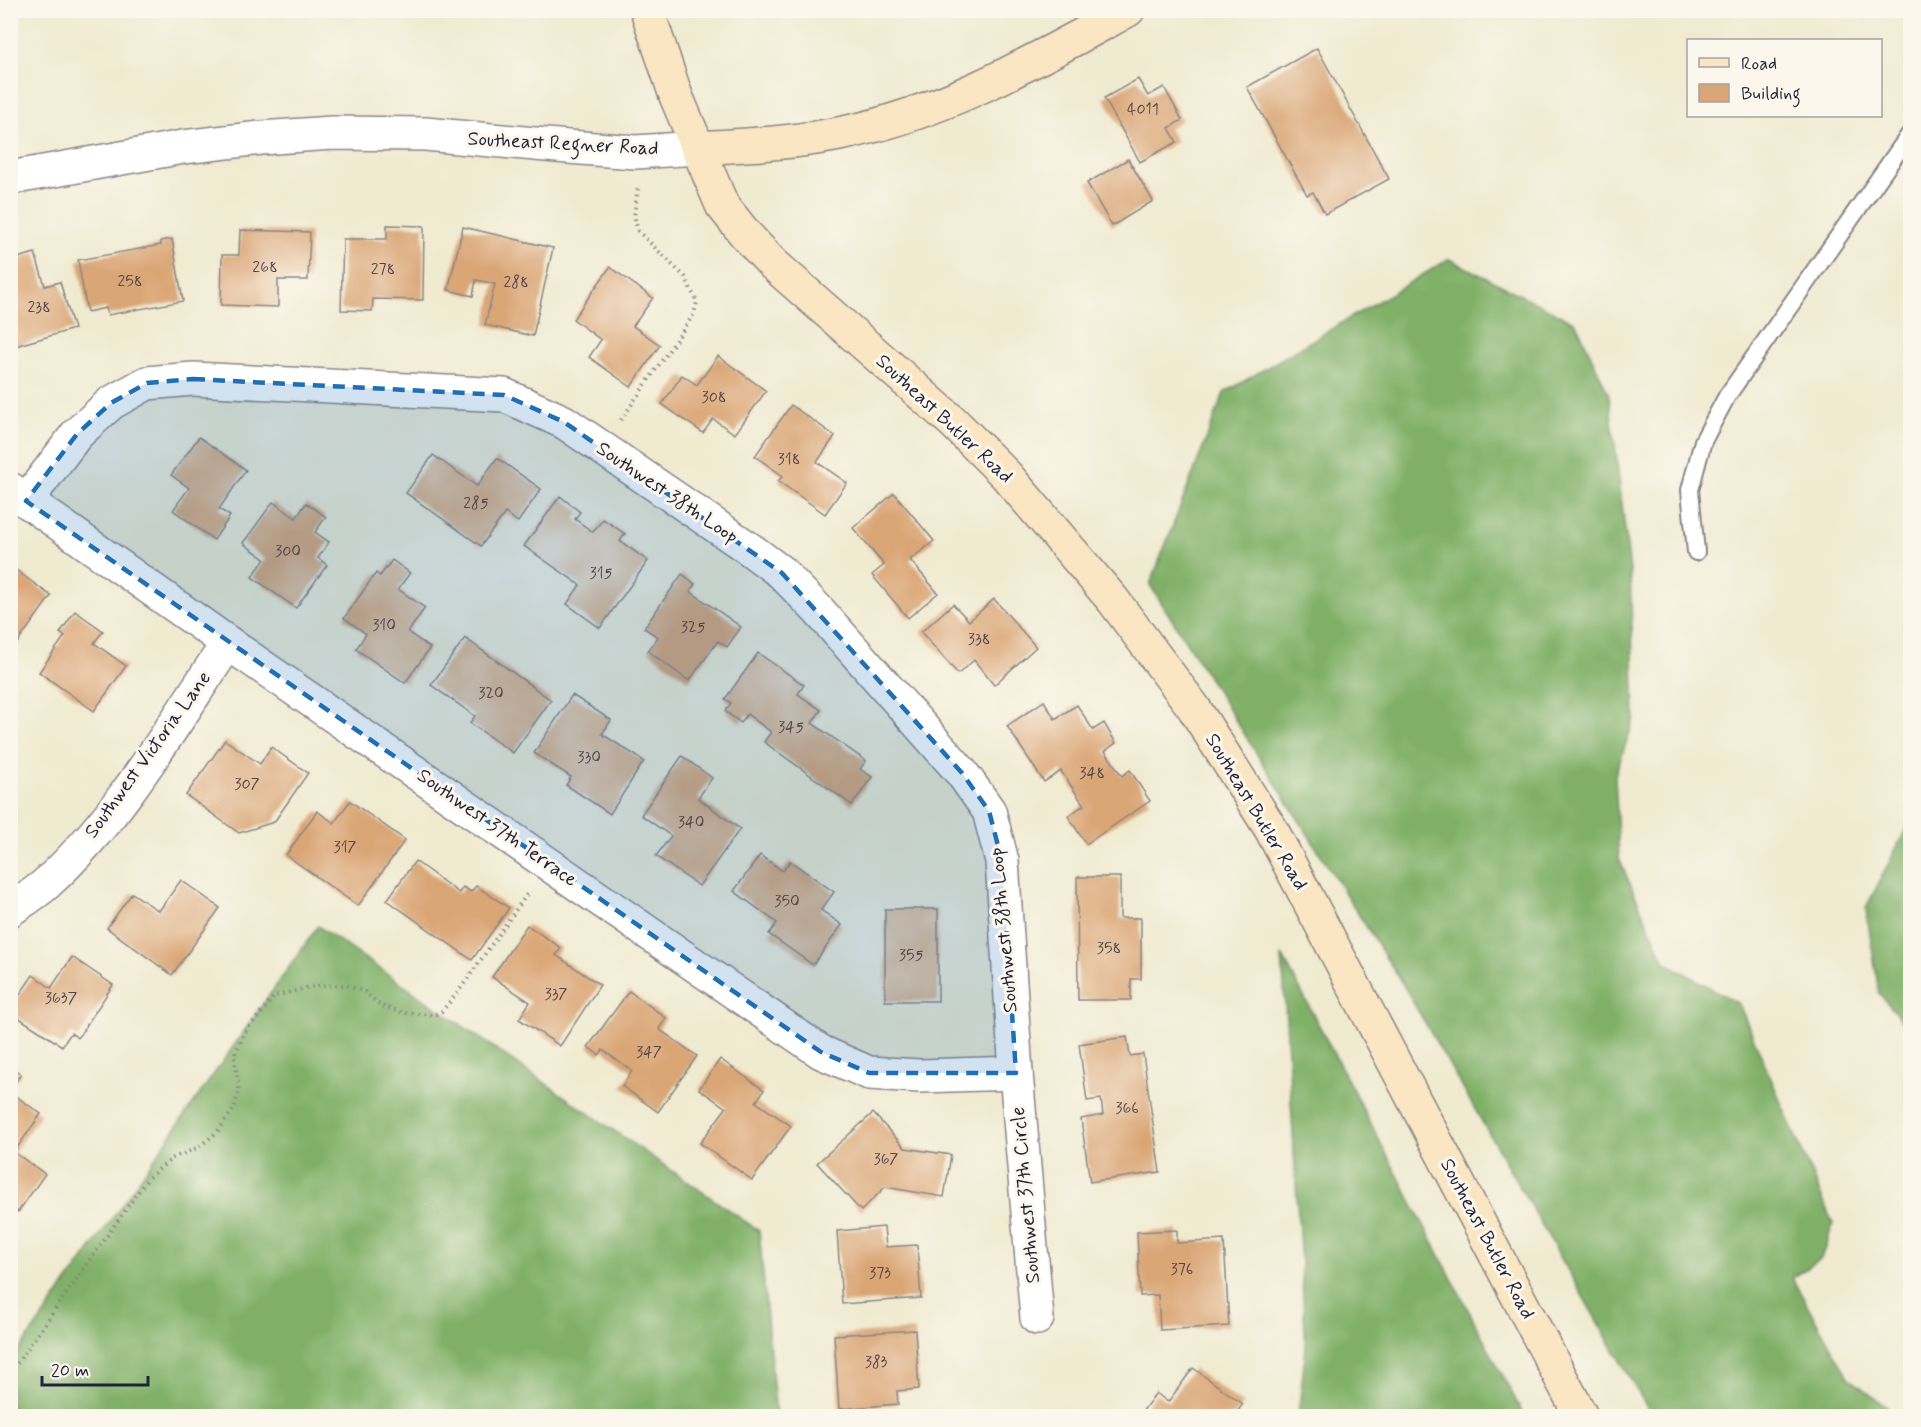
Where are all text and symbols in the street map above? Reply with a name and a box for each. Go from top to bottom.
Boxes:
legend [1687,39,1882,117]
text: Road [1741,52,1777,76]
text: Building [1741,82,1801,108]
house number: 4011 [1127,99,1159,120]
street label: Southeast Regner Road [467,126,659,164]
house number: 268 [252,257,278,278]
house number: 278 [371,259,395,280]
house number: 258 [117,271,143,292]
house number: 288 [503,272,529,293]
house number: 238 [27,297,51,318]
street label: Southeast Butler Road [870,348,1018,490]
house number: 308 [701,387,727,408]
street label: Southwest 38th Loop [591,435,743,551]
house number: 318 [778,449,800,470]
house number: 285 [463,493,489,514]
house number: 300 [275,541,301,562]
house number: 315 [589,563,613,584]
house number: 310 [372,615,396,636]
house number: 325 [681,617,705,638]
house number: 338 [968,629,990,650]
street label: Southwest Victoria Lane [78,666,218,844]
house number: 320 [478,683,504,704]
house number: 345 [778,717,804,738]
street label: Southeast Butler Road [1198,729,1314,895]
house number: 330 [577,747,601,768]
street label: Southwest 37th Terrace [411,762,583,894]
house number: 348 [1079,763,1105,784]
house number: 307 [234,774,260,795]
house number: 340 [678,812,704,833]
house number: 317 [333,837,357,858]
street label: Southwest 38th Loop [983,846,1025,1014]
house number: 350 [774,891,800,912]
house number: 358 [1097,938,1121,959]
house number: 355 [899,945,923,966]
house number: 337 [545,984,568,1005]
house number: 3637 [45,988,77,1009]
house number: 347 [636,1042,662,1063]
house number: 366 [1115,1098,1139,1119]
street label: Southwest 37th Circle [1005,1106,1047,1284]
house number: 367 [873,1149,899,1170]
street label: Southeast Butler Road [1433,1154,1541,1324]
house number: 376 [1171,1259,1193,1280]
house number: 373 [869,1263,891,1284]
scale bar [42,1349,148,1387]
house number: 383 [865,1352,888,1373]
text: 20 m [51,1359,89,1383]

